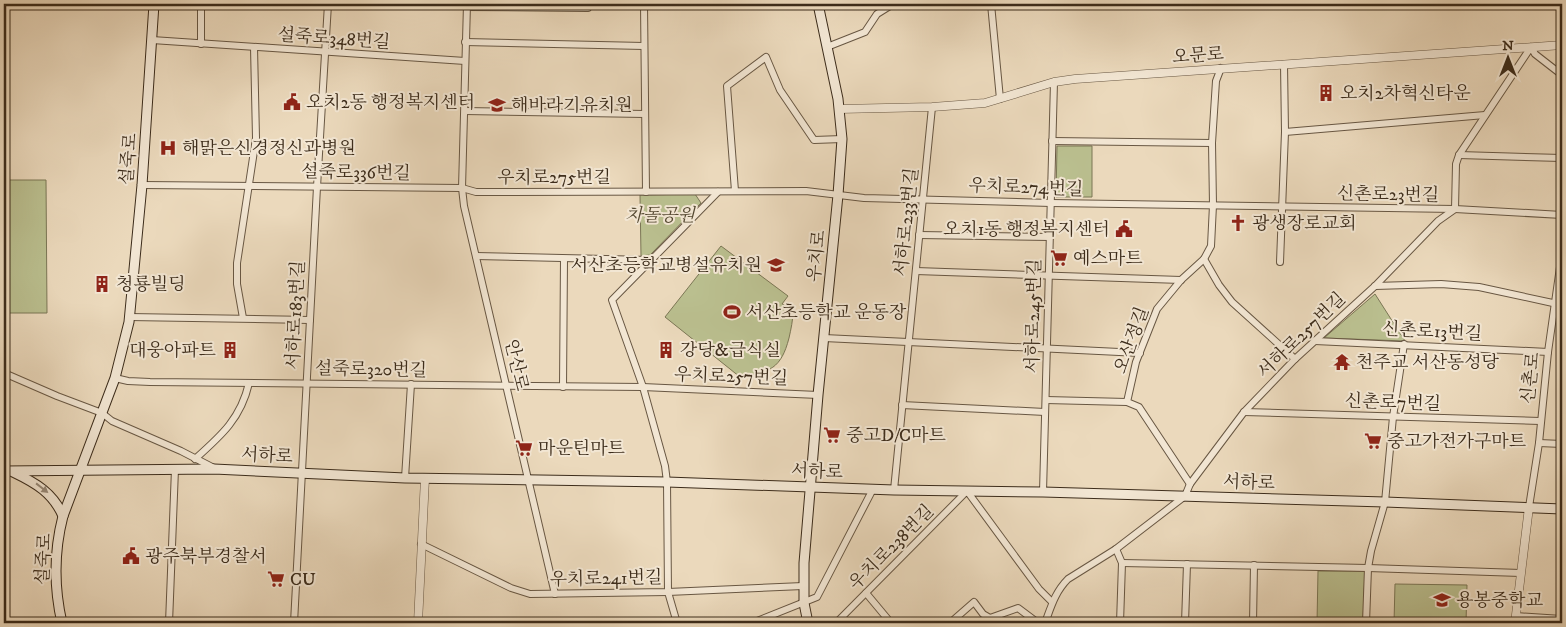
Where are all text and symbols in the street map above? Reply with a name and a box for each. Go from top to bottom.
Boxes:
street label: 설죽로348번길 [277,24,391,54]
north arrow [1484,32,1534,82]
text: N [1502,37,1514,55]
street label: 오문로 [1171,43,1225,69]
building icon: 오치2차혁신타운 [1316,83,1336,103]
place label: 오치2차혁신타운 [1340,83,1471,105]
public building icon: 오치2동 행정복지센터 [282,92,302,112]
place label: 오치2동 행정복지센터 [306,92,475,114]
school or university icon: 해바라기유치원 [487,95,507,115]
place label: 해바라기유치원 [511,95,633,117]
street label: 설죽로 [116,132,142,186]
hospital icon: 해맑은신경정신과병원 [158,138,178,158]
place label: 해맑은신경정신과병원 [182,138,356,160]
street label: 설죽로336번길 [301,161,411,185]
street label: 우치로275번길 [497,167,611,189]
street label: 서하로233번길 [890,167,924,278]
street label: 우치로274번길 [968,175,1084,201]
street label: 신촌로23번길 [1337,183,1439,207]
park label: 차돌공원 [625,205,696,227]
church icon: 광생장로교회 [1228,213,1248,233]
place label: 광생장로교회 [1252,213,1356,235]
place label: 오치1동 행정복지센터 [943,219,1110,241]
public building icon: 오치1동 행정복지센터 [1114,219,1134,239]
street label: 우치로 [803,229,831,283]
supermarket icon: 예스마트 [1049,248,1069,268]
place label: 예스마트 [1073,248,1143,270]
place label: 서산초등학교병설유치원 [571,255,762,277]
school or university icon: 서산초등학교병설유치원 [766,255,786,275]
street label: 서하로245번길 [1022,258,1046,374]
street label: 서하로183번길 [282,260,310,370]
building icon: 청룡빌딩 [92,274,112,294]
place label: 청룡빌딩 [116,274,186,296]
street label: 서하로257번길 [1253,288,1350,383]
sports icon: 서산초등학교 운동장 [722,302,742,322]
place label: 서산초등학교 운동장 [746,302,907,324]
street label: 오산정길 [1110,304,1154,377]
street label: 신촌로13번길 [1381,318,1483,346]
street label: 안산로 [499,337,533,393]
place label: 대웅아파트 [129,340,217,362]
building icon: 대웅아파트 [220,340,240,360]
building icon: 강당&급식실 [656,340,676,360]
place label: 강당&급식실 [680,340,781,362]
street label: 신촌로 [1517,351,1545,405]
temple icon: 천주교 서산동성당 [1332,352,1352,372]
place label: 천주교 서산동성당 [1356,352,1500,374]
street label: 설죽로320번길 [315,358,427,382]
street label: 우치로257번길 [674,364,788,390]
street label: 신촌로7번길 [1344,390,1442,416]
supermarket icon: 중고D/C마트 [822,425,842,445]
place label: 중고D/C마트 [846,425,946,447]
supermarket icon: 중고가전가구마트 [1363,431,1383,451]
place label: 중고가전가구마트 [1387,431,1527,453]
supermarket icon: 마운틴마트 [514,438,534,458]
place label: 마운틴마트 [538,438,626,460]
street label: 서하로 [240,444,294,468]
street label: 서하로 [791,460,843,484]
street label: 서하로 [1223,471,1275,495]
one-way arrow [35,483,48,494]
street label: 우치로238번길 [845,501,939,595]
street label: 설죽로 [32,532,56,586]
public building icon: 광주북부경찰서 [121,546,141,566]
place label: 광주북부경찰서 [145,546,267,568]
street label: 우치로241번길 [549,567,663,591]
supermarket icon: CU [266,569,286,589]
place label: CU [290,569,316,591]
school or university icon: 용봉중학교 [1432,590,1452,610]
place label: 용봉중학교 [1456,590,1544,612]

